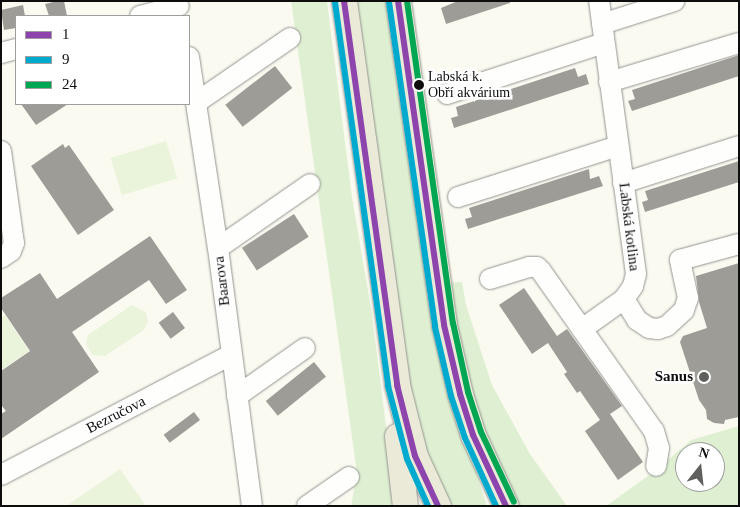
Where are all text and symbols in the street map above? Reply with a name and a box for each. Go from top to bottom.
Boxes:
legend [15,15,190,105]
text: 1 [62,26,70,42]
text: 9 [62,51,70,67]
place label: Labská k. Obří akvárium [428,69,510,102]
text: 24 [62,76,77,92]
marker: Labská k. Obří akvárium [414,80,424,90]
street label: Labská kotlina [615,182,643,272]
street label: Baarova [210,255,234,307]
place label: Sanus [655,368,693,386]
marker: Sanus [697,370,711,384]
street label: Bezručova [83,392,149,438]
north arrow [675,442,725,492]
text: N [697,444,711,462]

